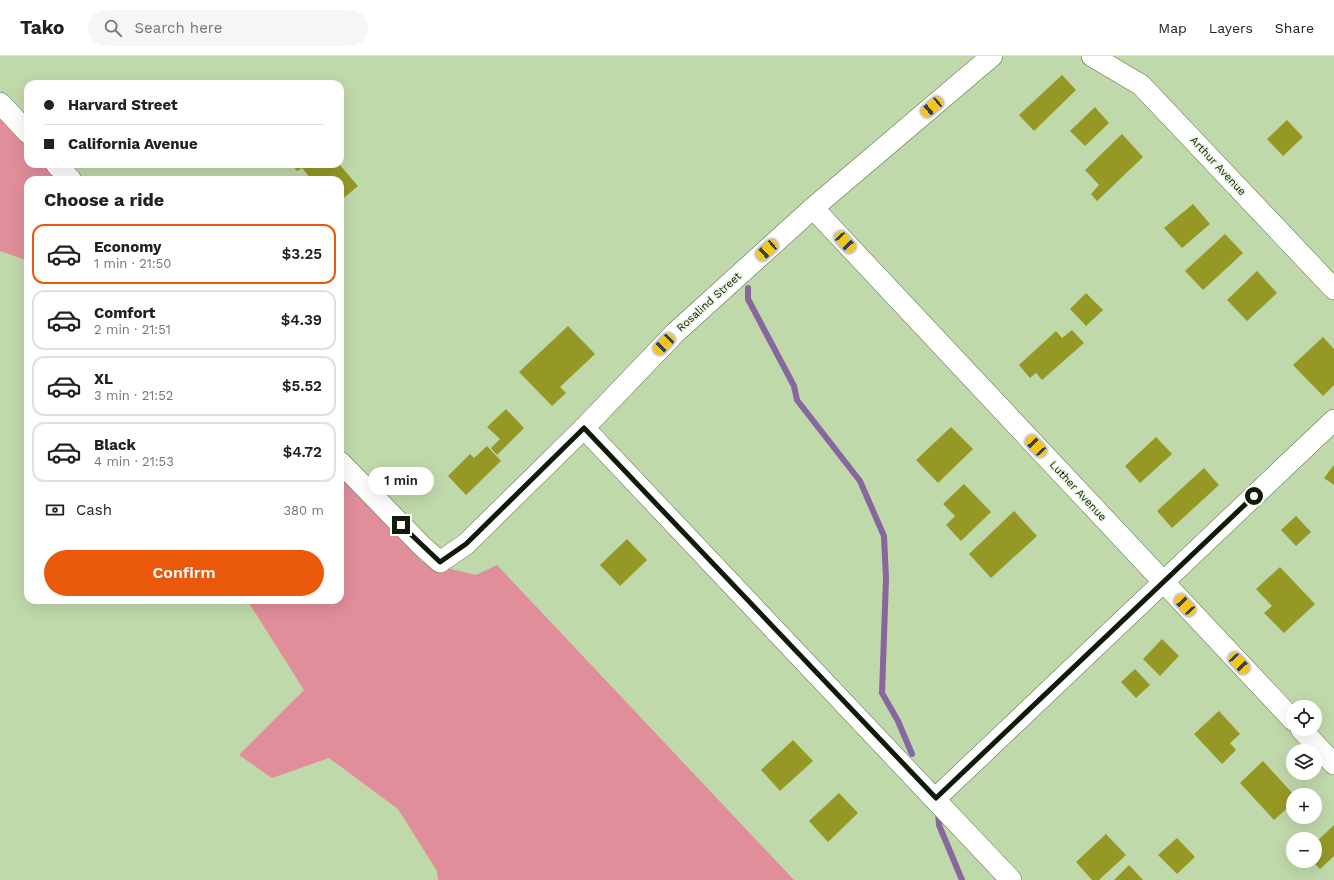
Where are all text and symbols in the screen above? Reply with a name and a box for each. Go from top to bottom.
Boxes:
search box [88,10,368,46]
text: Tako [20,16,64,39]
icon: search [102,17,124,39]
text: Search here [134,19,222,37]
text: Map [1158,20,1187,36]
text: Layers [1209,20,1253,36]
text: Share [1275,20,1314,36]
car [919,95,945,119]
text: Harvard Street [68,96,178,114]
street label: Arthur Avenue [1187,134,1249,198]
text: California Avenue [68,135,198,153]
text: Choose a ride [44,189,164,210]
car [832,229,858,255]
icon: car [46,236,82,272]
text: Economy [94,238,161,256]
car [754,238,780,262]
text: $3.25 [282,245,322,263]
text: 1 min · 21:50 [94,256,171,271]
street label: Rosalind Street [674,269,744,334]
icon: car [46,302,82,338]
text: Comfort [94,304,155,322]
text: $4.39 [281,311,322,329]
text: 2 min · 21:51 [94,322,171,337]
car [651,331,677,357]
icon: car [46,368,82,404]
text: XL [94,370,113,388]
text: $5.52 [282,377,322,395]
text: 3 min · 21:52 [94,388,173,403]
car [1023,433,1049,459]
icon: car [46,434,82,470]
text: Black [94,436,136,454]
text: $4.72 [283,443,322,461]
text: 4 min · 21:53 [94,454,174,469]
street label: Luther Avenue [1047,458,1109,524]
callout: 1 min [368,467,434,495]
text: 1 min [384,473,418,488]
route start [1245,487,1263,505]
icon: cash [44,499,66,521]
text: Cash [76,501,112,519]
text: 380 m [284,503,324,518]
route end [392,516,410,534]
button: Confirm [44,550,324,596]
car [1172,592,1198,618]
car [1226,650,1252,676]
map controls [1286,700,1322,868]
button: locate [1286,700,1322,736]
button: layers [1286,744,1322,780]
button: + [1286,788,1322,824]
button: − [1286,832,1322,868]

